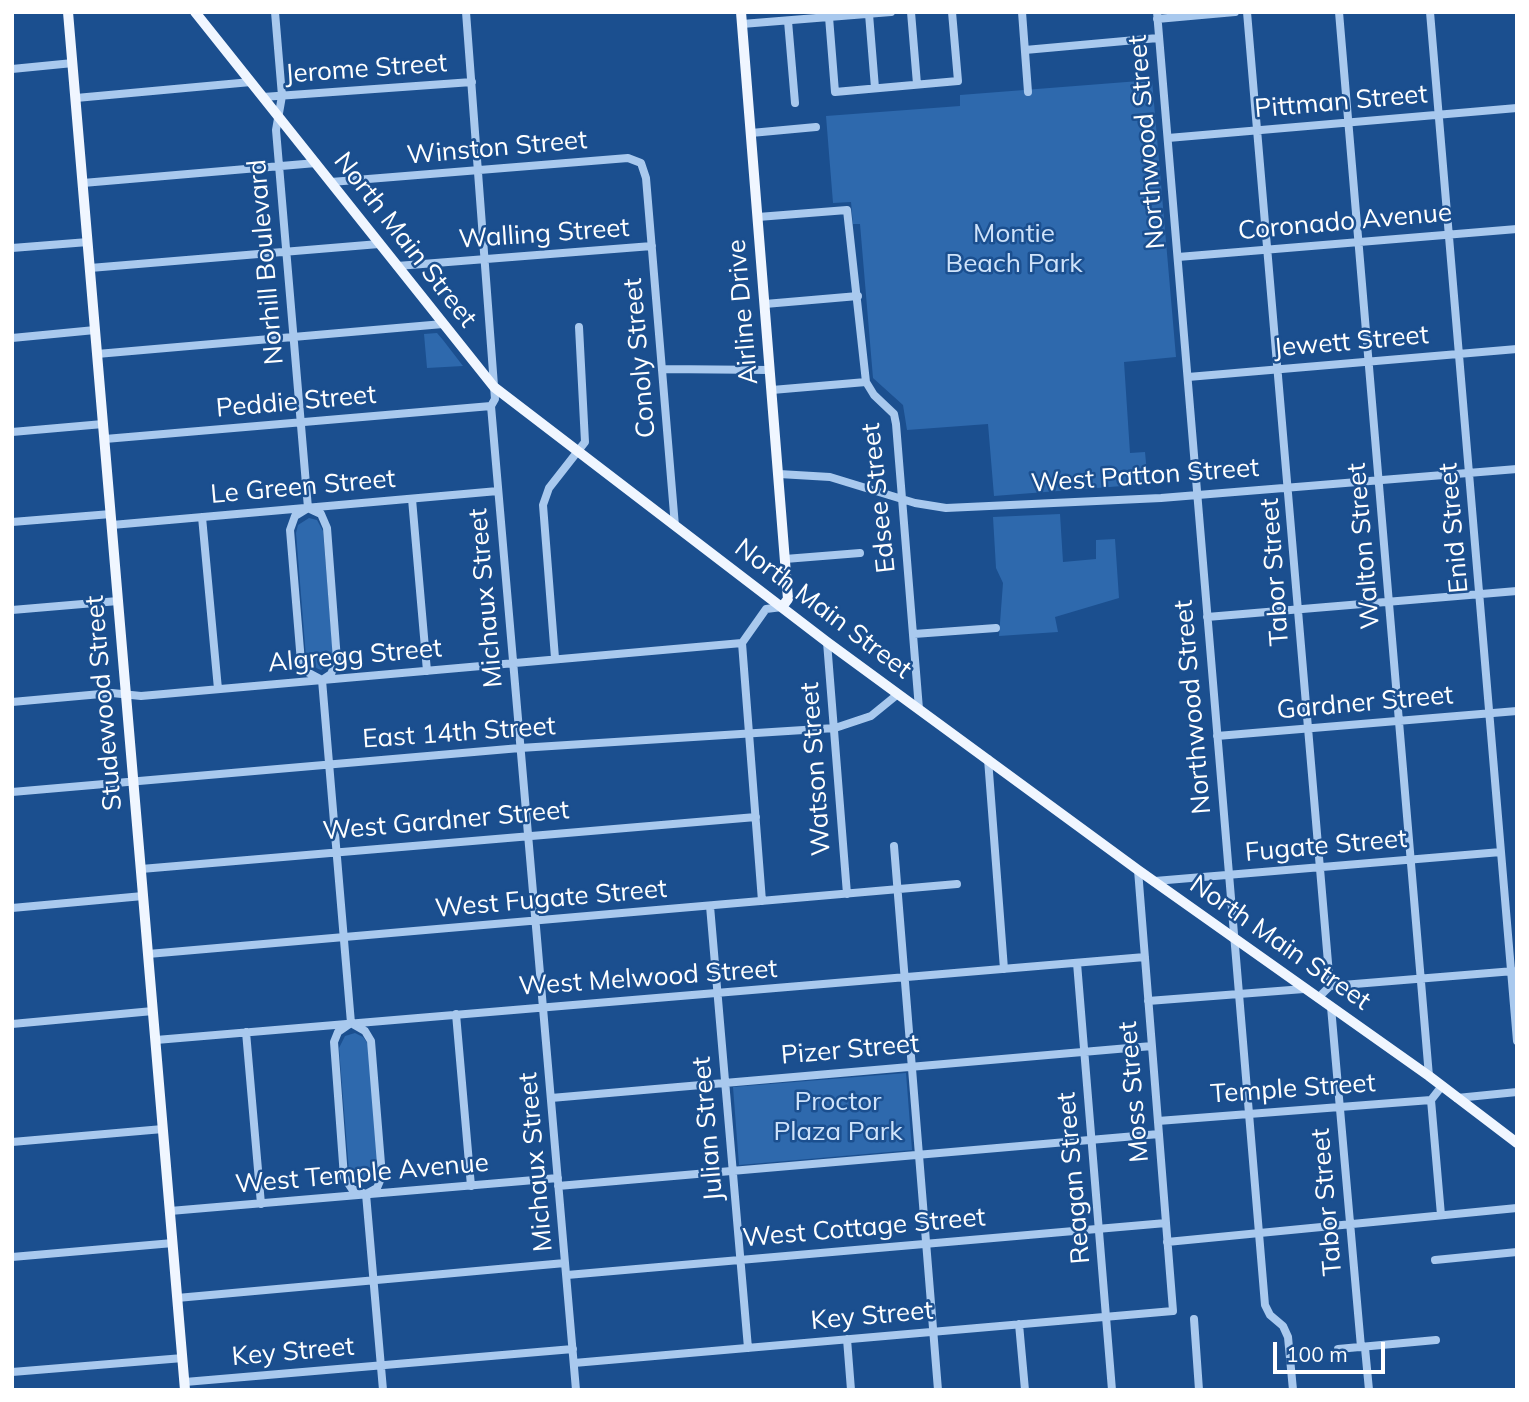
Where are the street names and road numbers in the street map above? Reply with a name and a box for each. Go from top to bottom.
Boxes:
street label: Northwood Street [1122,34,1172,250]
street label: Jerome Street [284,48,448,90]
street label: Pittman Street [1253,79,1429,125]
street label: Winston Street [406,125,588,171]
street label: North Main Street [327,146,483,334]
street label: Norhill Boulevard [241,158,291,366]
street label: Coronado Avenue [1237,197,1453,247]
street label: Walling Street [458,212,630,256]
street label: Airline Drive [721,238,765,386]
street label: Conoly Street [617,277,663,439]
street label: Jewett Street [1272,320,1430,364]
street label: Peddie Street [215,379,377,425]
street label: Edsee Street [856,421,902,575]
street label: West Patton Street [1030,452,1260,500]
street label: Walton Street [1341,461,1387,631]
street label: Enid Street [1433,461,1475,595]
street label: Le Green Street [209,463,397,511]
street label: Tabor Street [1254,497,1296,647]
street label: Michaux Street [463,507,509,689]
street label: North Main Street [728,532,918,686]
street label: Studewood Street [79,594,129,812]
street label: Northwood Street [1168,599,1218,815]
street label: Algregg Street [267,633,443,679]
street label: Gardner Street [1275,680,1455,726]
street label: Watson Street [794,681,838,857]
street label: East 14th Street [361,711,557,755]
street label: West Gardner Street [322,795,570,847]
street label: Fugate Street [1244,823,1408,869]
street label: North Main Street [1184,869,1376,1017]
street label: West Fugate Street [434,873,668,925]
street label: West Melwood Street [518,953,778,1003]
street label: Moss Street [1112,1020,1156,1164]
street label: Pizer Street [780,1028,920,1072]
street label: Julian Street [686,1055,730,1203]
street label: Temple Street [1209,1068,1377,1110]
street label: Michaux Street [513,1071,559,1253]
street label: Reagan Street [1051,1091,1097,1265]
street label: Tabor Street [1305,1127,1349,1277]
street label: West Temple Avenue [234,1147,490,1201]
street label: West Cottage Street [741,1202,987,1254]
street label: Key Street [810,1295,934,1337]
street label: Key Street [231,1331,355,1373]

